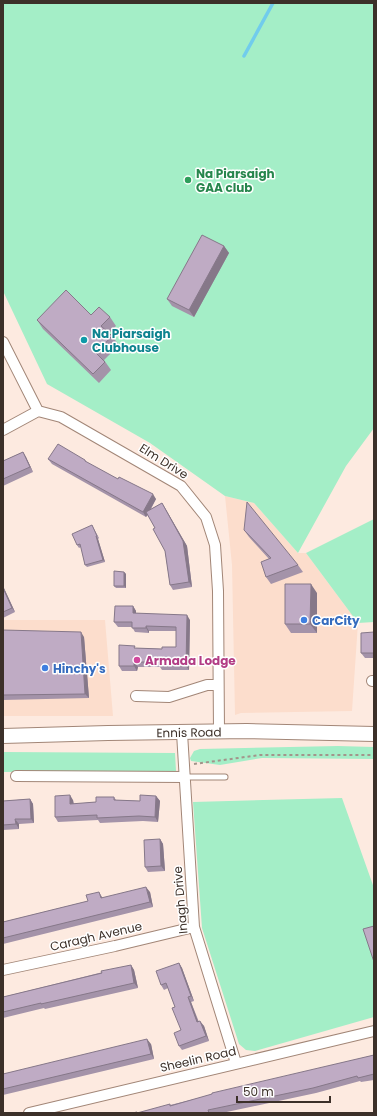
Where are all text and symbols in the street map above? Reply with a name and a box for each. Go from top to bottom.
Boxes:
place label: Na Piarsaigh GAA club [196,165,275,196]
marker: Na Piarsaigh GAA club [183,175,193,185]
place label: Na Piarsaigh Clubhouse [92,325,171,356]
marker: Na Piarsaigh Clubhouse [79,335,89,345]
street label: Elm Drive [136,439,192,483]
place label: CarCity [312,612,360,629]
marker: CarCity [299,615,309,625]
place label: Armada Lodge [145,652,236,669]
marker: Armada Lodge [132,655,142,665]
place label: Hinchy's [53,660,106,677]
marker: Hinchy's [40,663,50,673]
street label: Ennis Road [156,723,222,741]
street label: Inagh Drive [169,865,191,935]
street label: Caragh Avenue [48,917,144,955]
street label: Sheelin Road [158,1042,238,1076]
scale bar [237,1078,330,1104]
text: 50 m [243,1083,274,1100]

